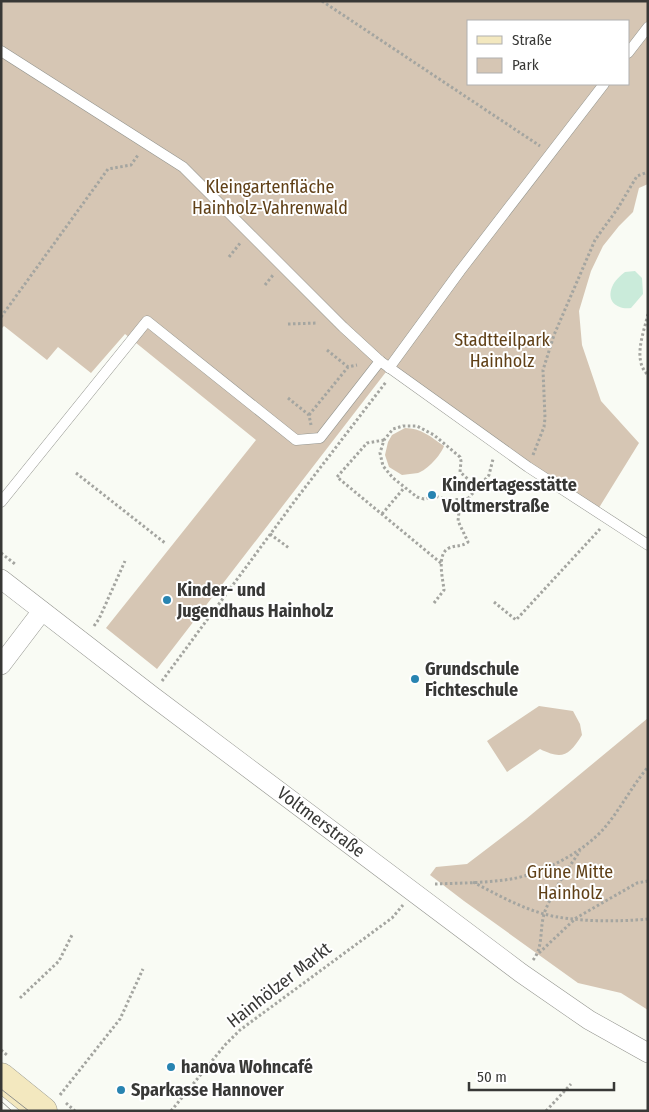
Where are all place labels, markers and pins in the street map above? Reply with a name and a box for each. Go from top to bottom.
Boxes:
place label: Kindertagesstätte Voltmerstraße [441,474,577,517]
marker: Kindertagesstätte Voltmerstraße [426,489,438,501]
place label: Kinder- und Jugendhaus Hainholz [176,579,334,622]
marker: Kinder- und Jugendhaus Hainholz [161,594,173,606]
place label: Grundschule Fichteschule [425,658,519,701]
marker: Grundschule Fichteschule [409,673,421,685]
place label: hanova Wohncafé [181,1056,313,1078]
marker: hanova Wohncafé [165,1061,177,1073]
place label: Sparkasse Hannover [131,1079,284,1101]
marker: Sparkasse Hannover [115,1084,127,1096]

